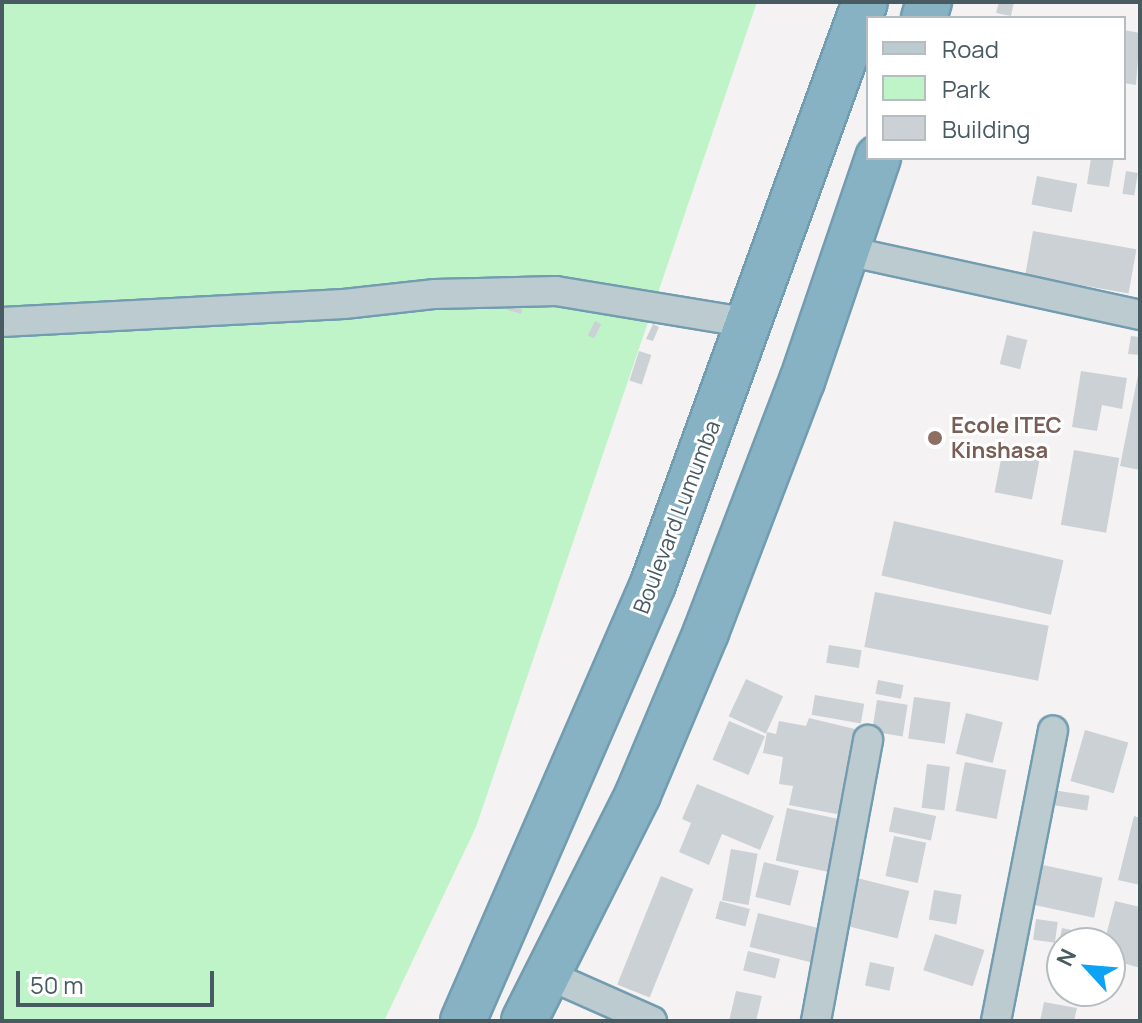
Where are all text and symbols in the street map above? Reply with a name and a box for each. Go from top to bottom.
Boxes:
legend [866,16,1126,160]
text: Road [942,32,999,65]
text: Park [942,72,990,105]
text: Building [942,112,1030,145]
place label: Ecole ITEC Kinshasa [951,412,1062,464]
street label: Boulevard Lumumba [628,417,726,617]
marker: Ecole ITEC Kinshasa [926,429,944,447]
north arrow [1046,927,1126,1007]
text: N [1049,944,1083,971]
scale bar [20,955,218,1005]
text: 50 m [30,968,84,1001]

